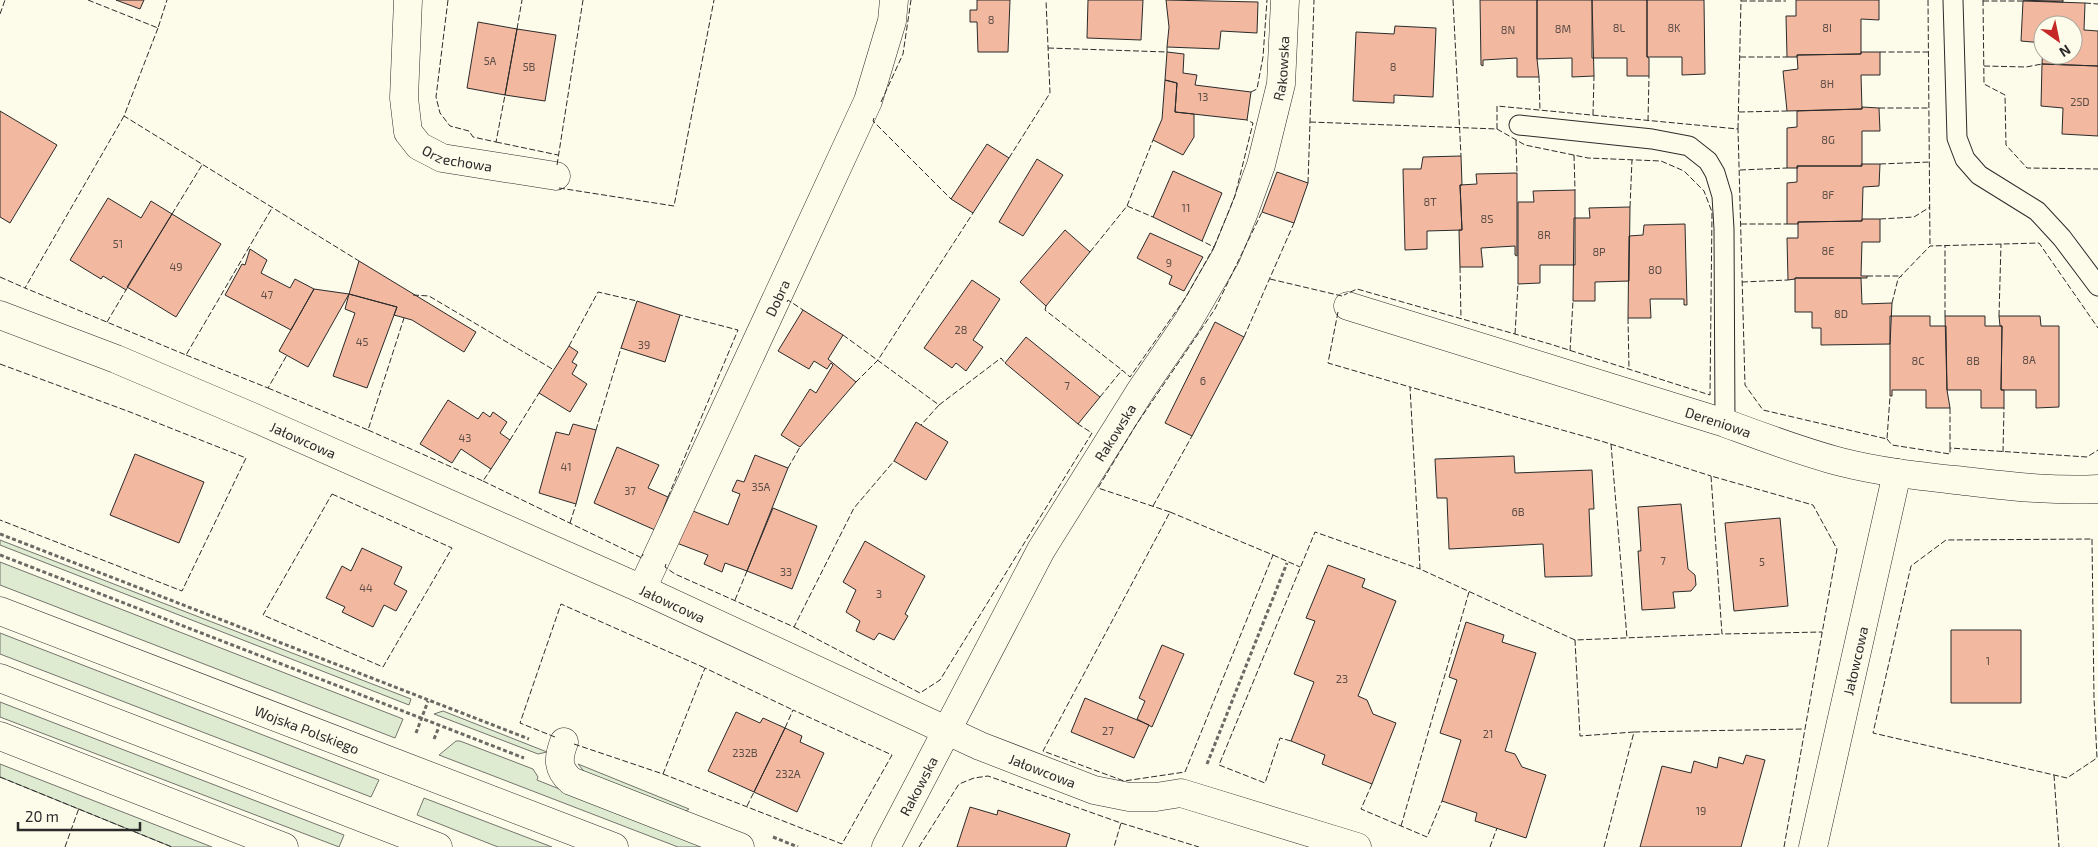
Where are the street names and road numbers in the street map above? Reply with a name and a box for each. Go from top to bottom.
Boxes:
street label: Rakowska [1269,36,1292,102]
street label: Orzechowa [419,141,494,174]
street label: Dobra [761,277,793,319]
street label: Rakowska [1090,400,1139,464]
street label: Dereniowa [1683,403,1754,440]
street label: Jałowcowa [268,418,339,462]
street label: Jałowcowa [637,581,708,626]
street label: Jałowcowa [1839,624,1871,697]
street label: Wojska Polskiego [252,701,362,757]
street label: Jałowcowa [1007,750,1079,791]
street label: Rakowska [895,753,940,818]

